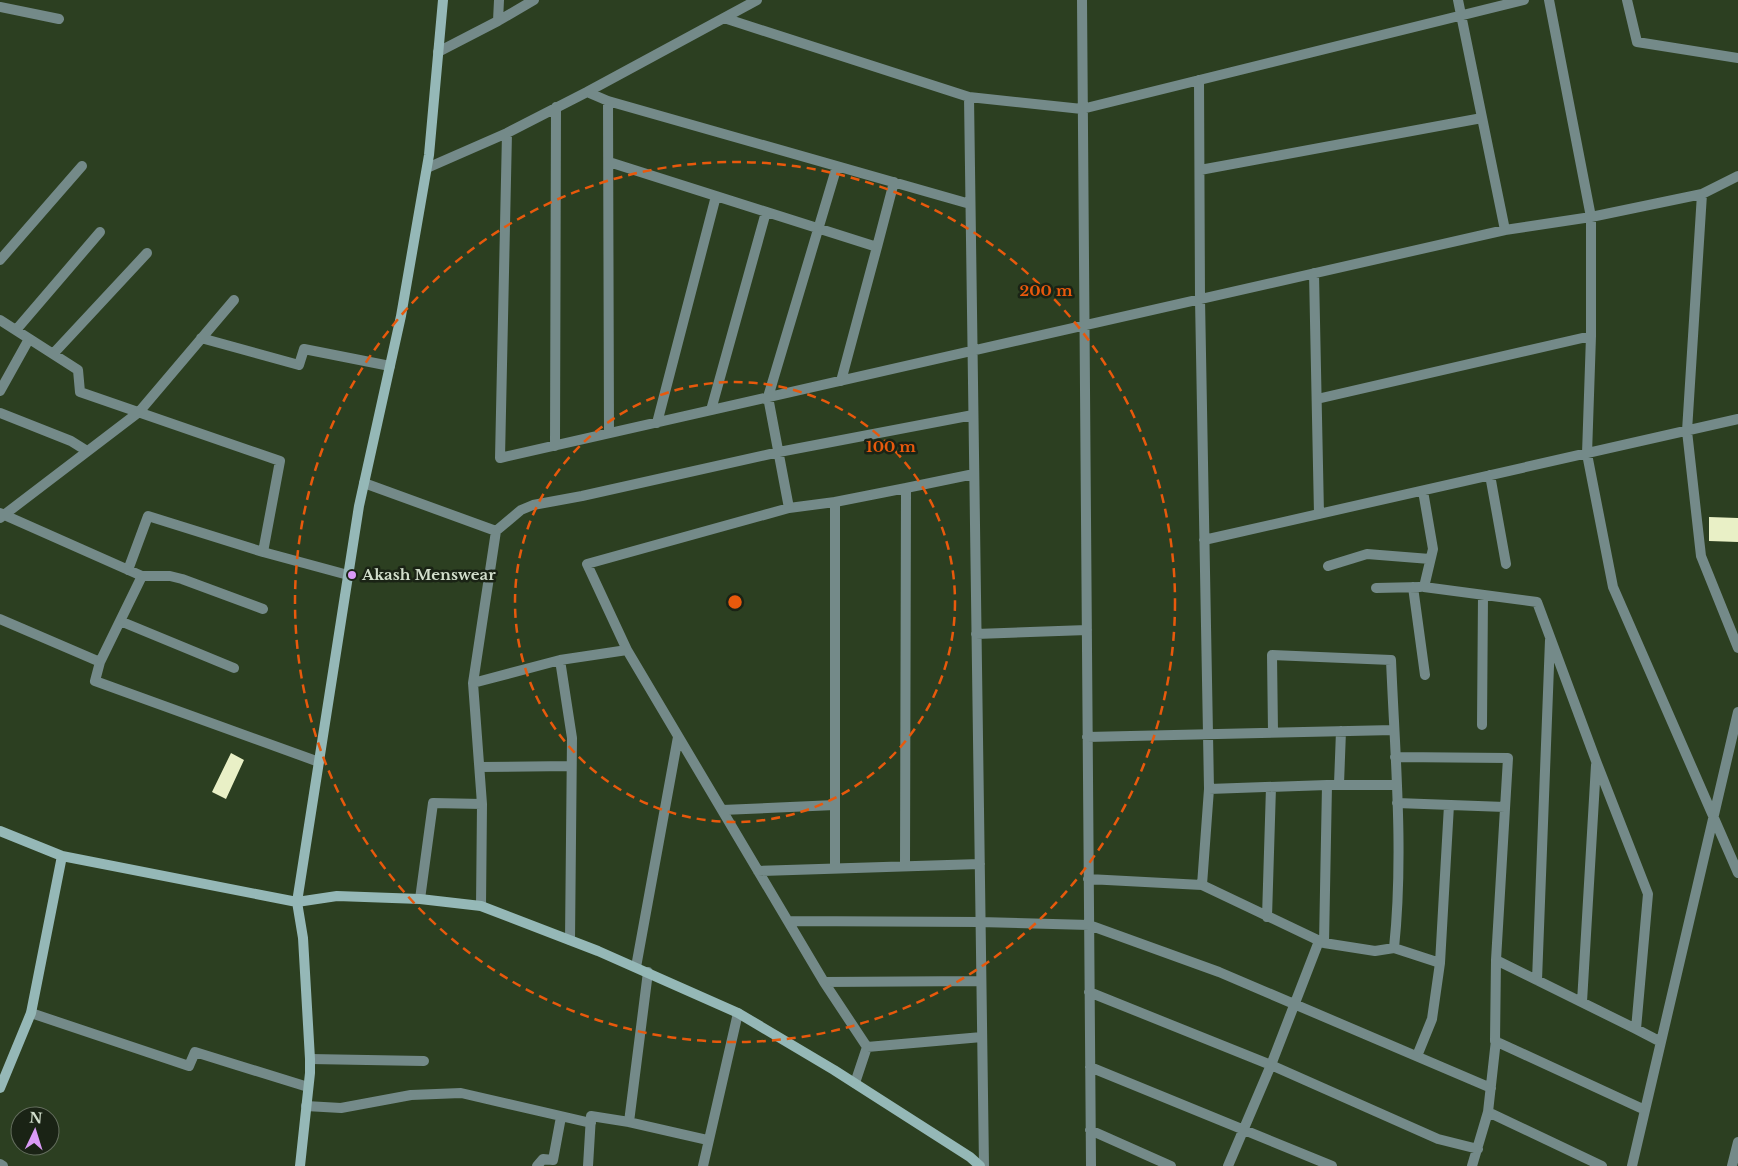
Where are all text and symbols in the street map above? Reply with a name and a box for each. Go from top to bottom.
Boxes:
text: 200 m [1020,281,1073,300]
text: 100 m [866,437,916,456]
place label: Akash Menswear [361,565,496,584]
marker: Akash Menswear [346,569,358,581]
centre of rings [726,593,744,611]
north arrow [10,1106,60,1156]
text: N [29,1109,43,1127]

